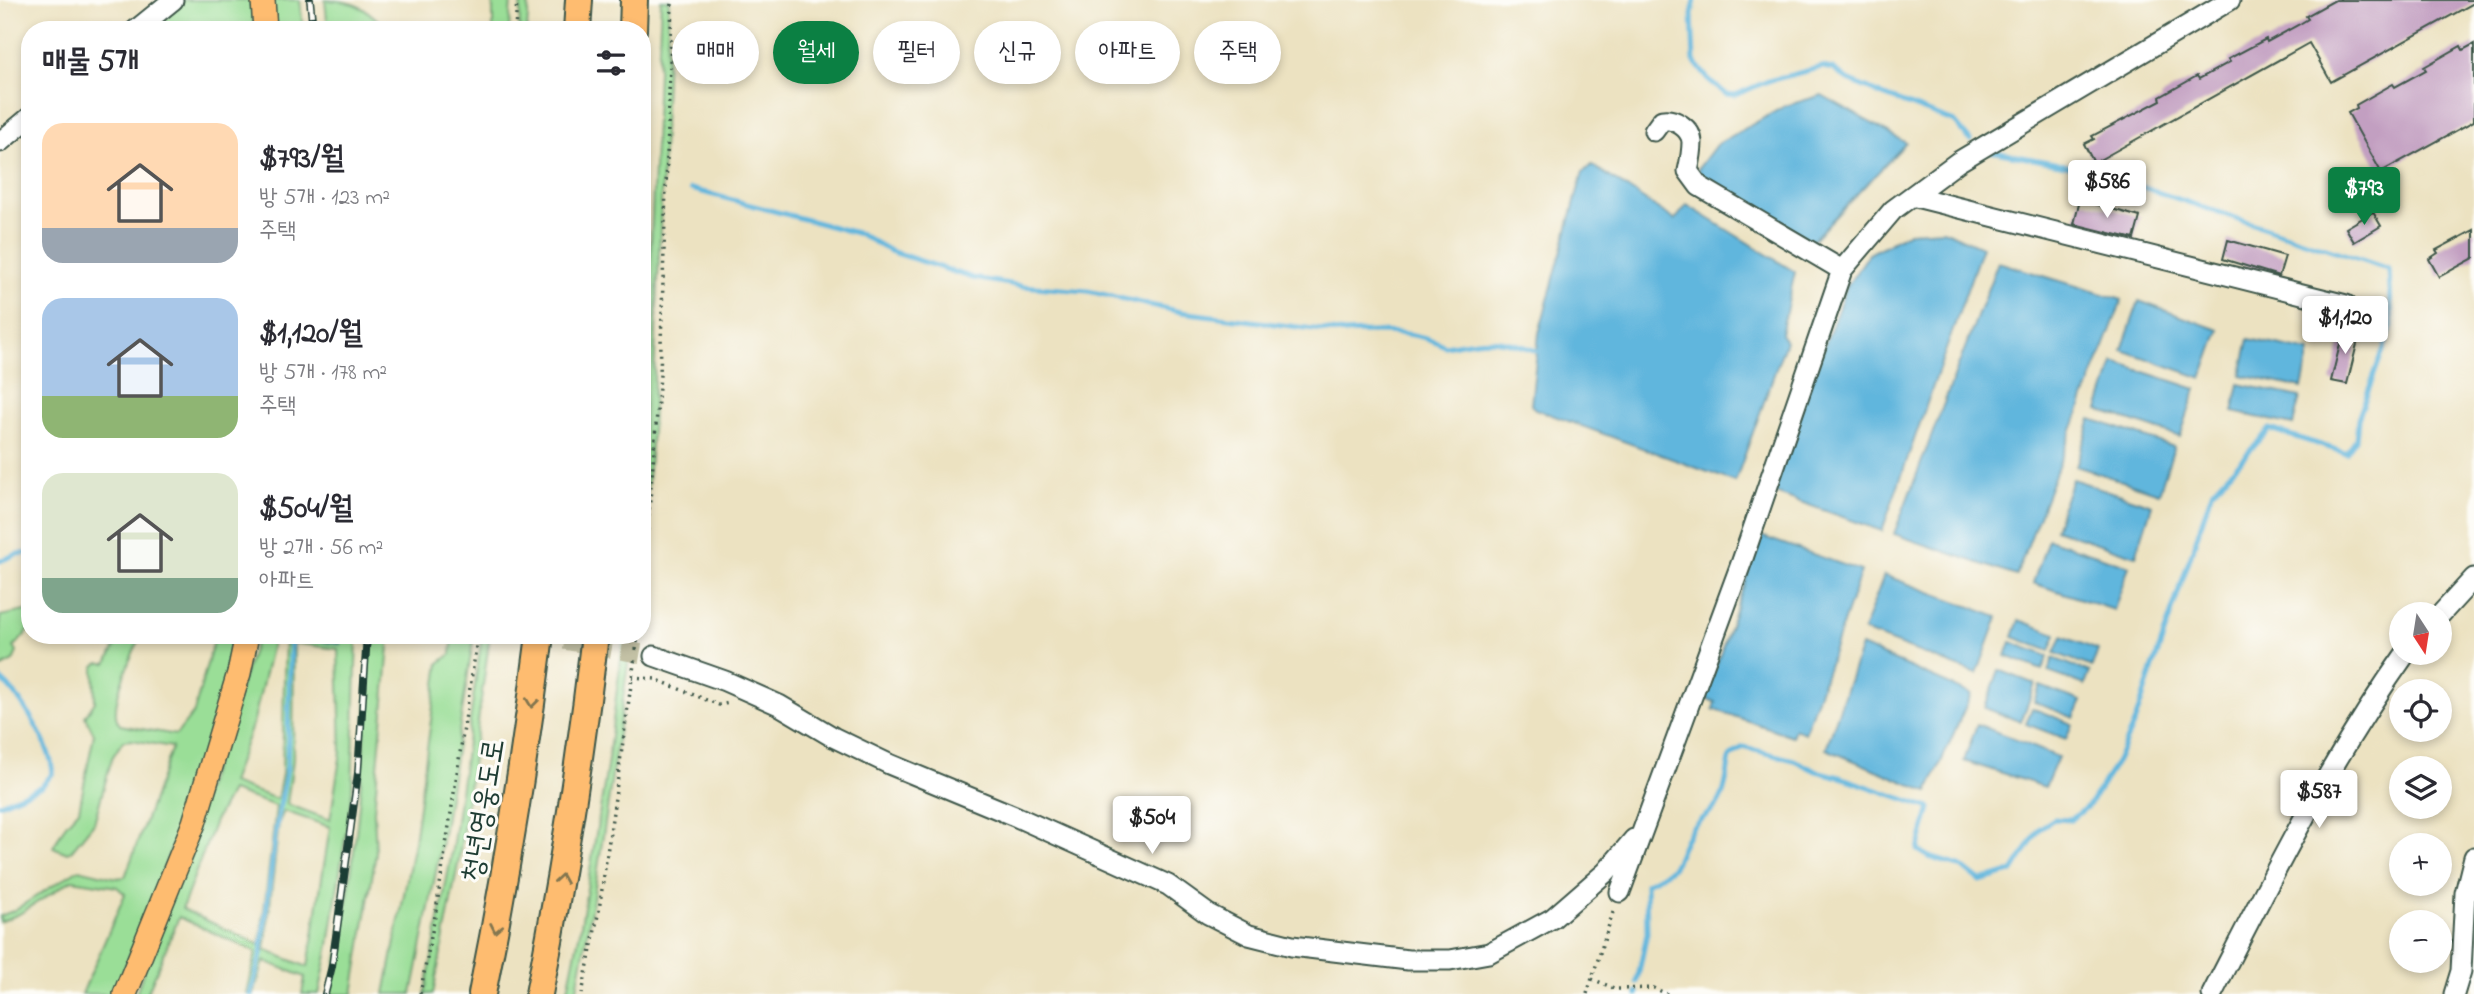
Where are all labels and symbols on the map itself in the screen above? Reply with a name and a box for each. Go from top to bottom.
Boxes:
pin: $586 [2066,160,2148,220]
pin: $793 [2323,168,2405,227]
pin: $1,120 [2288,296,2402,356]
north arrow [2389,602,2452,665]
one-way arrow [524,697,539,709]
street label: 청년영웅도로 [452,735,518,885]
pin: $587 [2278,770,2360,830]
pin: $504 [1111,796,1193,856]
one-way arrow [553,873,568,885]
one-way arrow [489,922,504,934]

